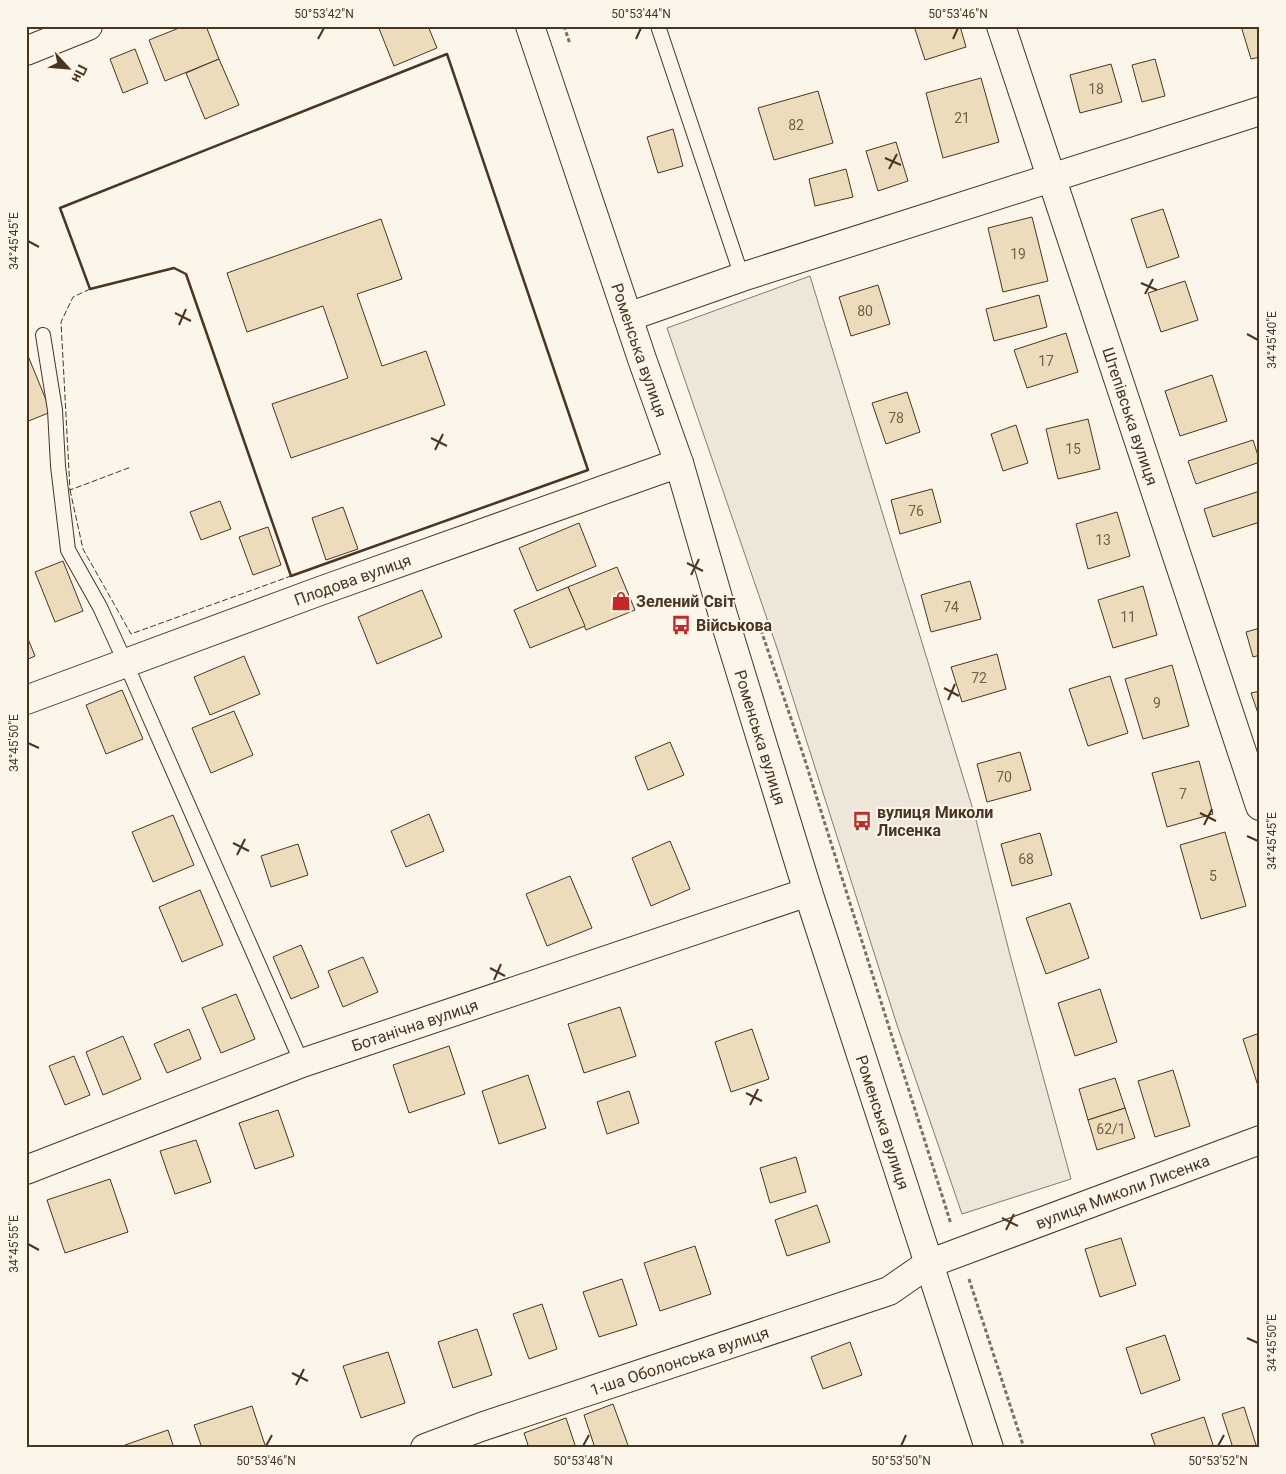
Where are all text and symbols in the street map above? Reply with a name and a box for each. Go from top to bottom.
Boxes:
text: 50°53'42"N [294,7,354,21]
text: 50°53'44"N [611,7,671,21]
text: 50°53'46"N [928,7,988,21]
north arrow [42,42,92,92]
text: Пн [69,62,91,85]
house number: 18 [1088,81,1104,97]
house number: 21 [954,110,970,126]
house number: 82 [788,117,804,133]
text: 34°45'45"E [7,212,21,270]
house number: 19 [1010,246,1026,262]
street label: Роменська вулиця [608,281,671,419]
house number: 80 [857,303,873,319]
text: 34°45'40"E [1265,311,1279,369]
street label: Штепівська вулиця [1099,345,1162,488]
house number: 17 [1038,353,1054,369]
house number: 78 [888,410,904,426]
house number: 15 [1065,441,1081,457]
house number: 76 [908,503,924,519]
house number: 13 [1095,532,1111,548]
street label: Плодова вулиця [291,550,414,609]
shop icon: Зелений Світ [610,590,632,612]
place label: Зелений Світ [636,592,735,611]
house number: 74 [943,599,959,615]
house number: 11 [1120,609,1136,625]
bus stop icon: Військова [670,614,692,636]
place label: Військова [696,616,772,635]
street label: Роменська вулиця [731,668,790,807]
house number: 72 [971,670,987,686]
house number: 9 [1153,695,1161,711]
text: 34°45'50"E [7,714,21,772]
house number: 70 [996,769,1012,785]
house number: 7 [1179,786,1187,802]
place label: вулиця Миколи Лисенка [877,803,993,840]
bus stop icon: вулиця Миколи Лисенка [851,810,873,832]
text: 34°45'45"E [1265,812,1279,870]
house number: 68 [1018,851,1034,867]
house number: 5 [1209,868,1217,884]
street label: Ботанічна вулиця [349,995,480,1055]
street label: Роменська вулиця [852,1053,914,1192]
house number: 62/1 [1096,1121,1126,1137]
street label: вулиця Миколи Лисенка [1033,1150,1212,1232]
text: 34°45'55"E [7,1215,21,1273]
text: 34°45'50"E [1265,1314,1279,1372]
street label: 1-ша Оболонська вулиця [588,1322,771,1399]
text: 50°53'46"N [236,1454,296,1468]
text: 50°53'48"N [553,1454,613,1468]
text: 50°53'50"N [871,1454,931,1468]
text: 50°53'52"N [1188,1454,1248,1468]

